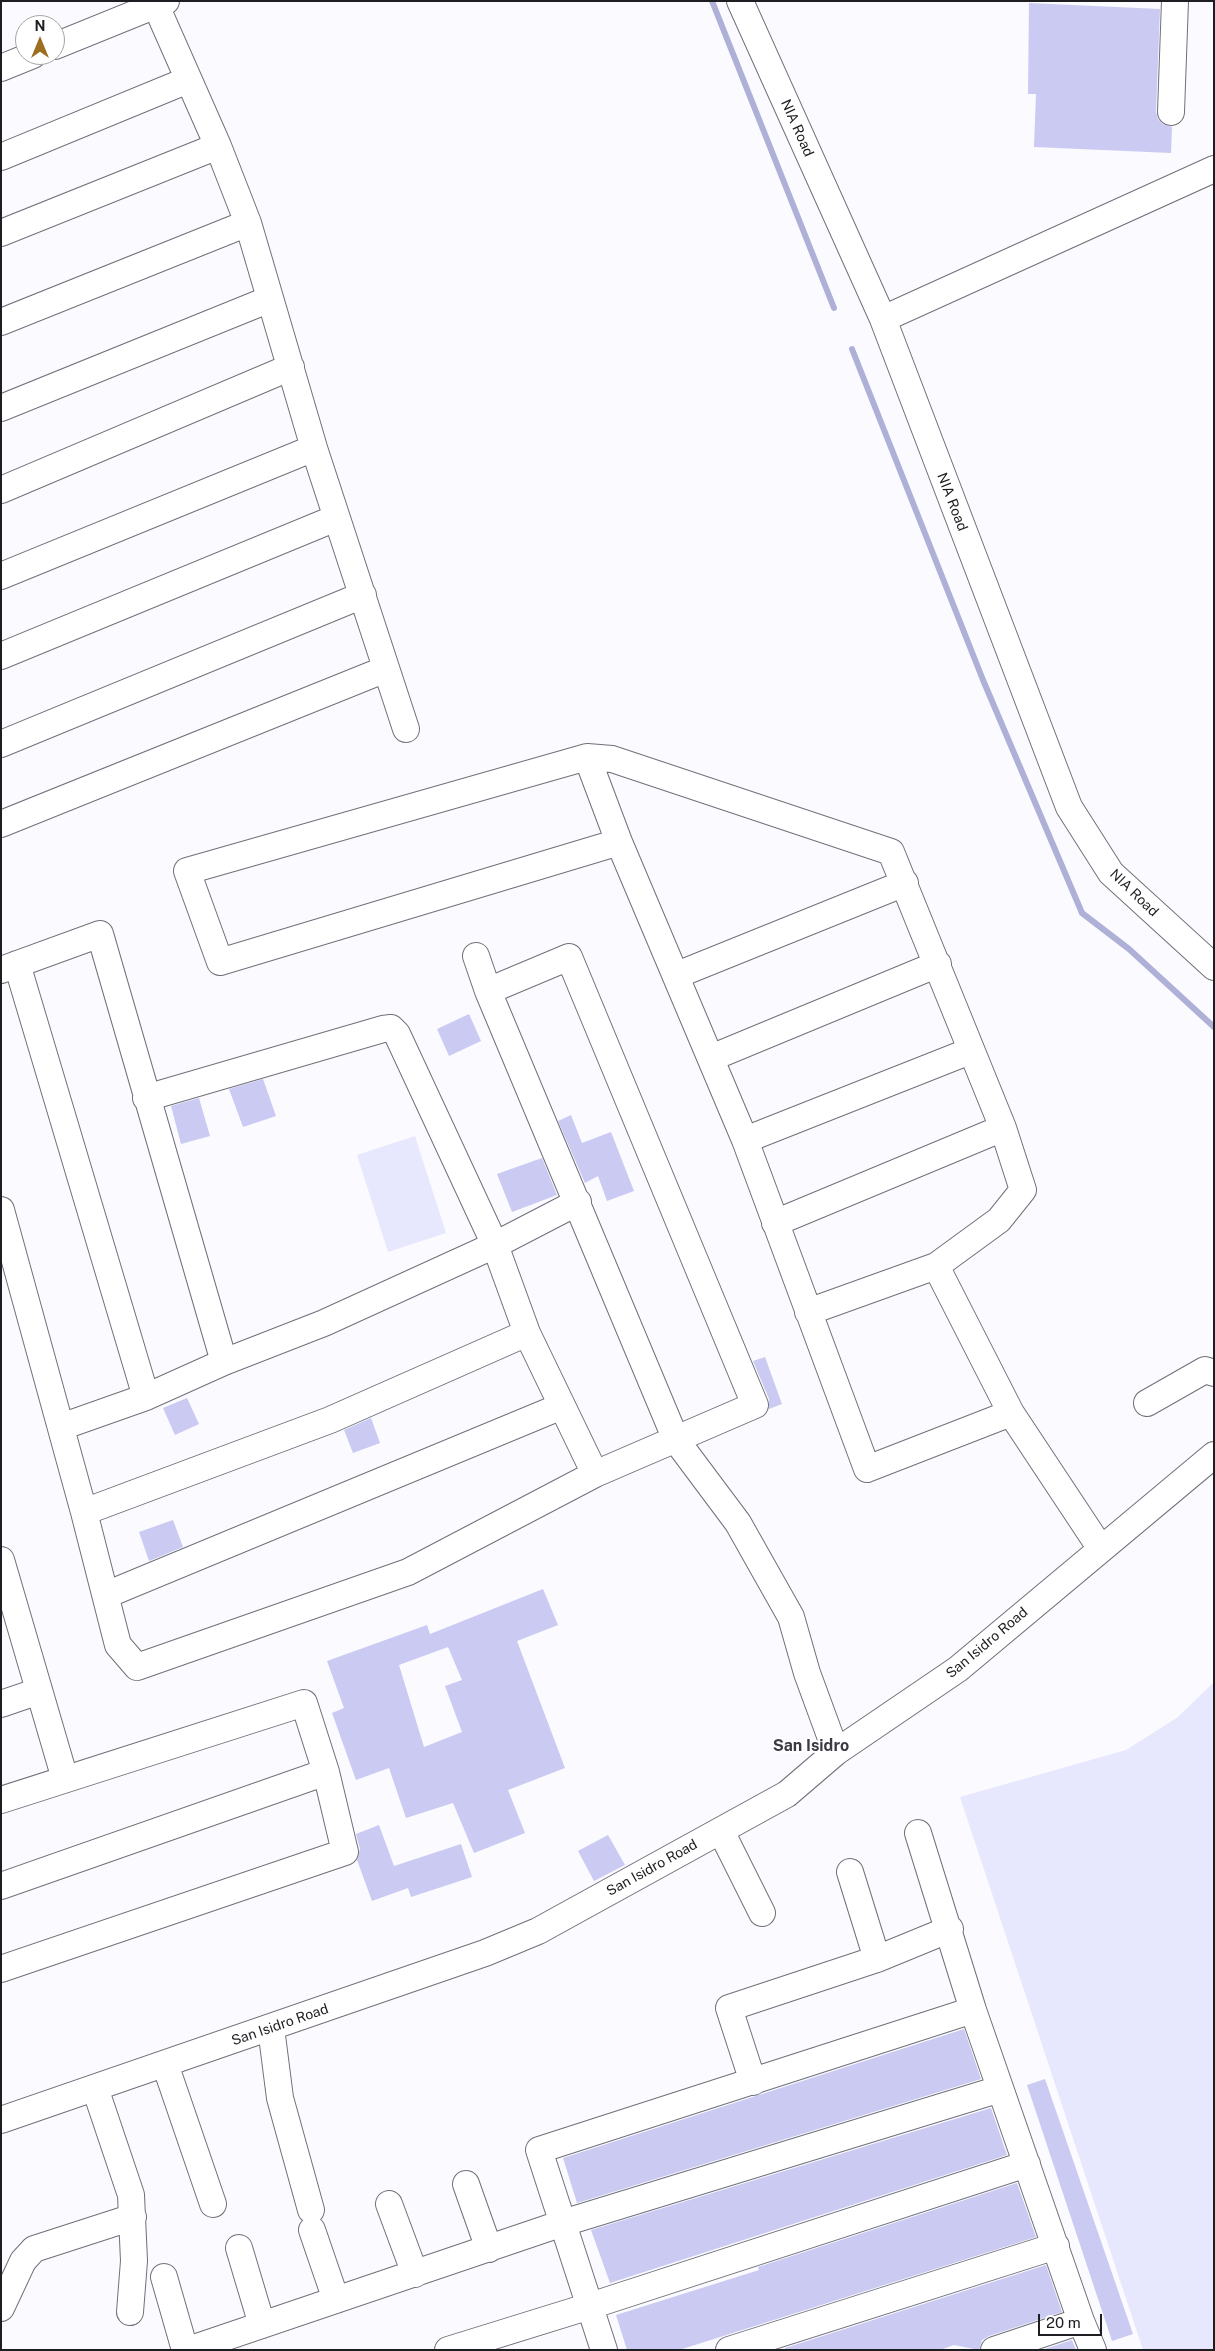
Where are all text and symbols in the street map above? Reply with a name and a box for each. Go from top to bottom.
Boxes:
north arrow [15,15,65,65]
text: N [35,18,45,34]
street label: NIA Road [777,97,817,159]
street label: NIA Road [933,471,971,533]
street label: NIA Road [1106,866,1162,920]
street label: San Isidro Road [943,1604,1031,1682]
district label: San Isidro [773,1736,849,1756]
street label: San Isidro Road [604,1836,700,1900]
street label: San Isidro Road [229,2001,331,2049]
scale bar [1040,2304,1104,2336]
text: 20 m [1046,2314,1081,2331]

